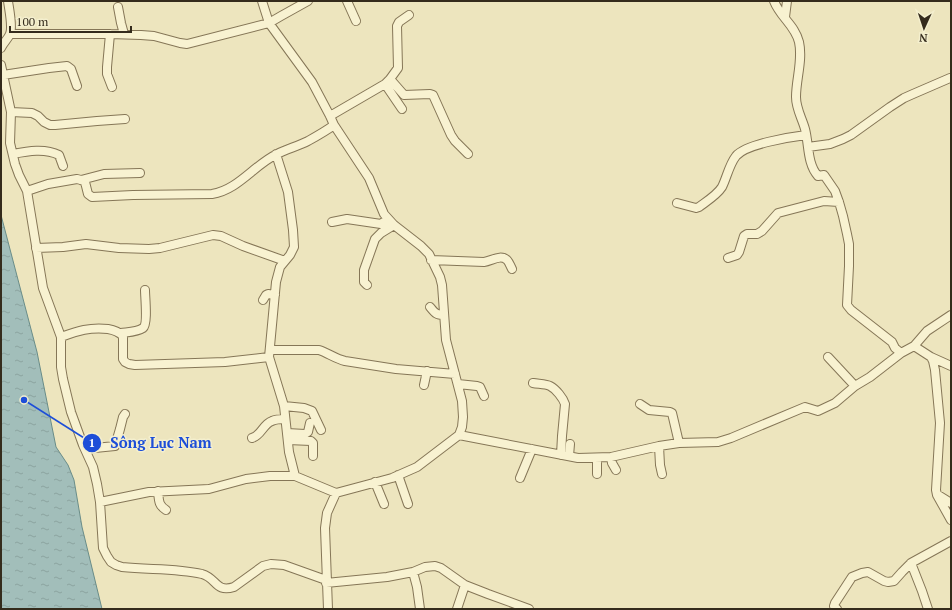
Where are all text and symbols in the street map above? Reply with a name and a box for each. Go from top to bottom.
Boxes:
scale bar [10,8,131,34]
north arrow [904,8,944,48]
text: 100 m [16,14,49,29]
text: N [918,31,928,45]
callout: Sông Lục Nam [82,429,219,456]
text: Sông Lục Nam [110,432,212,452]
text: 1 [89,435,95,450]

